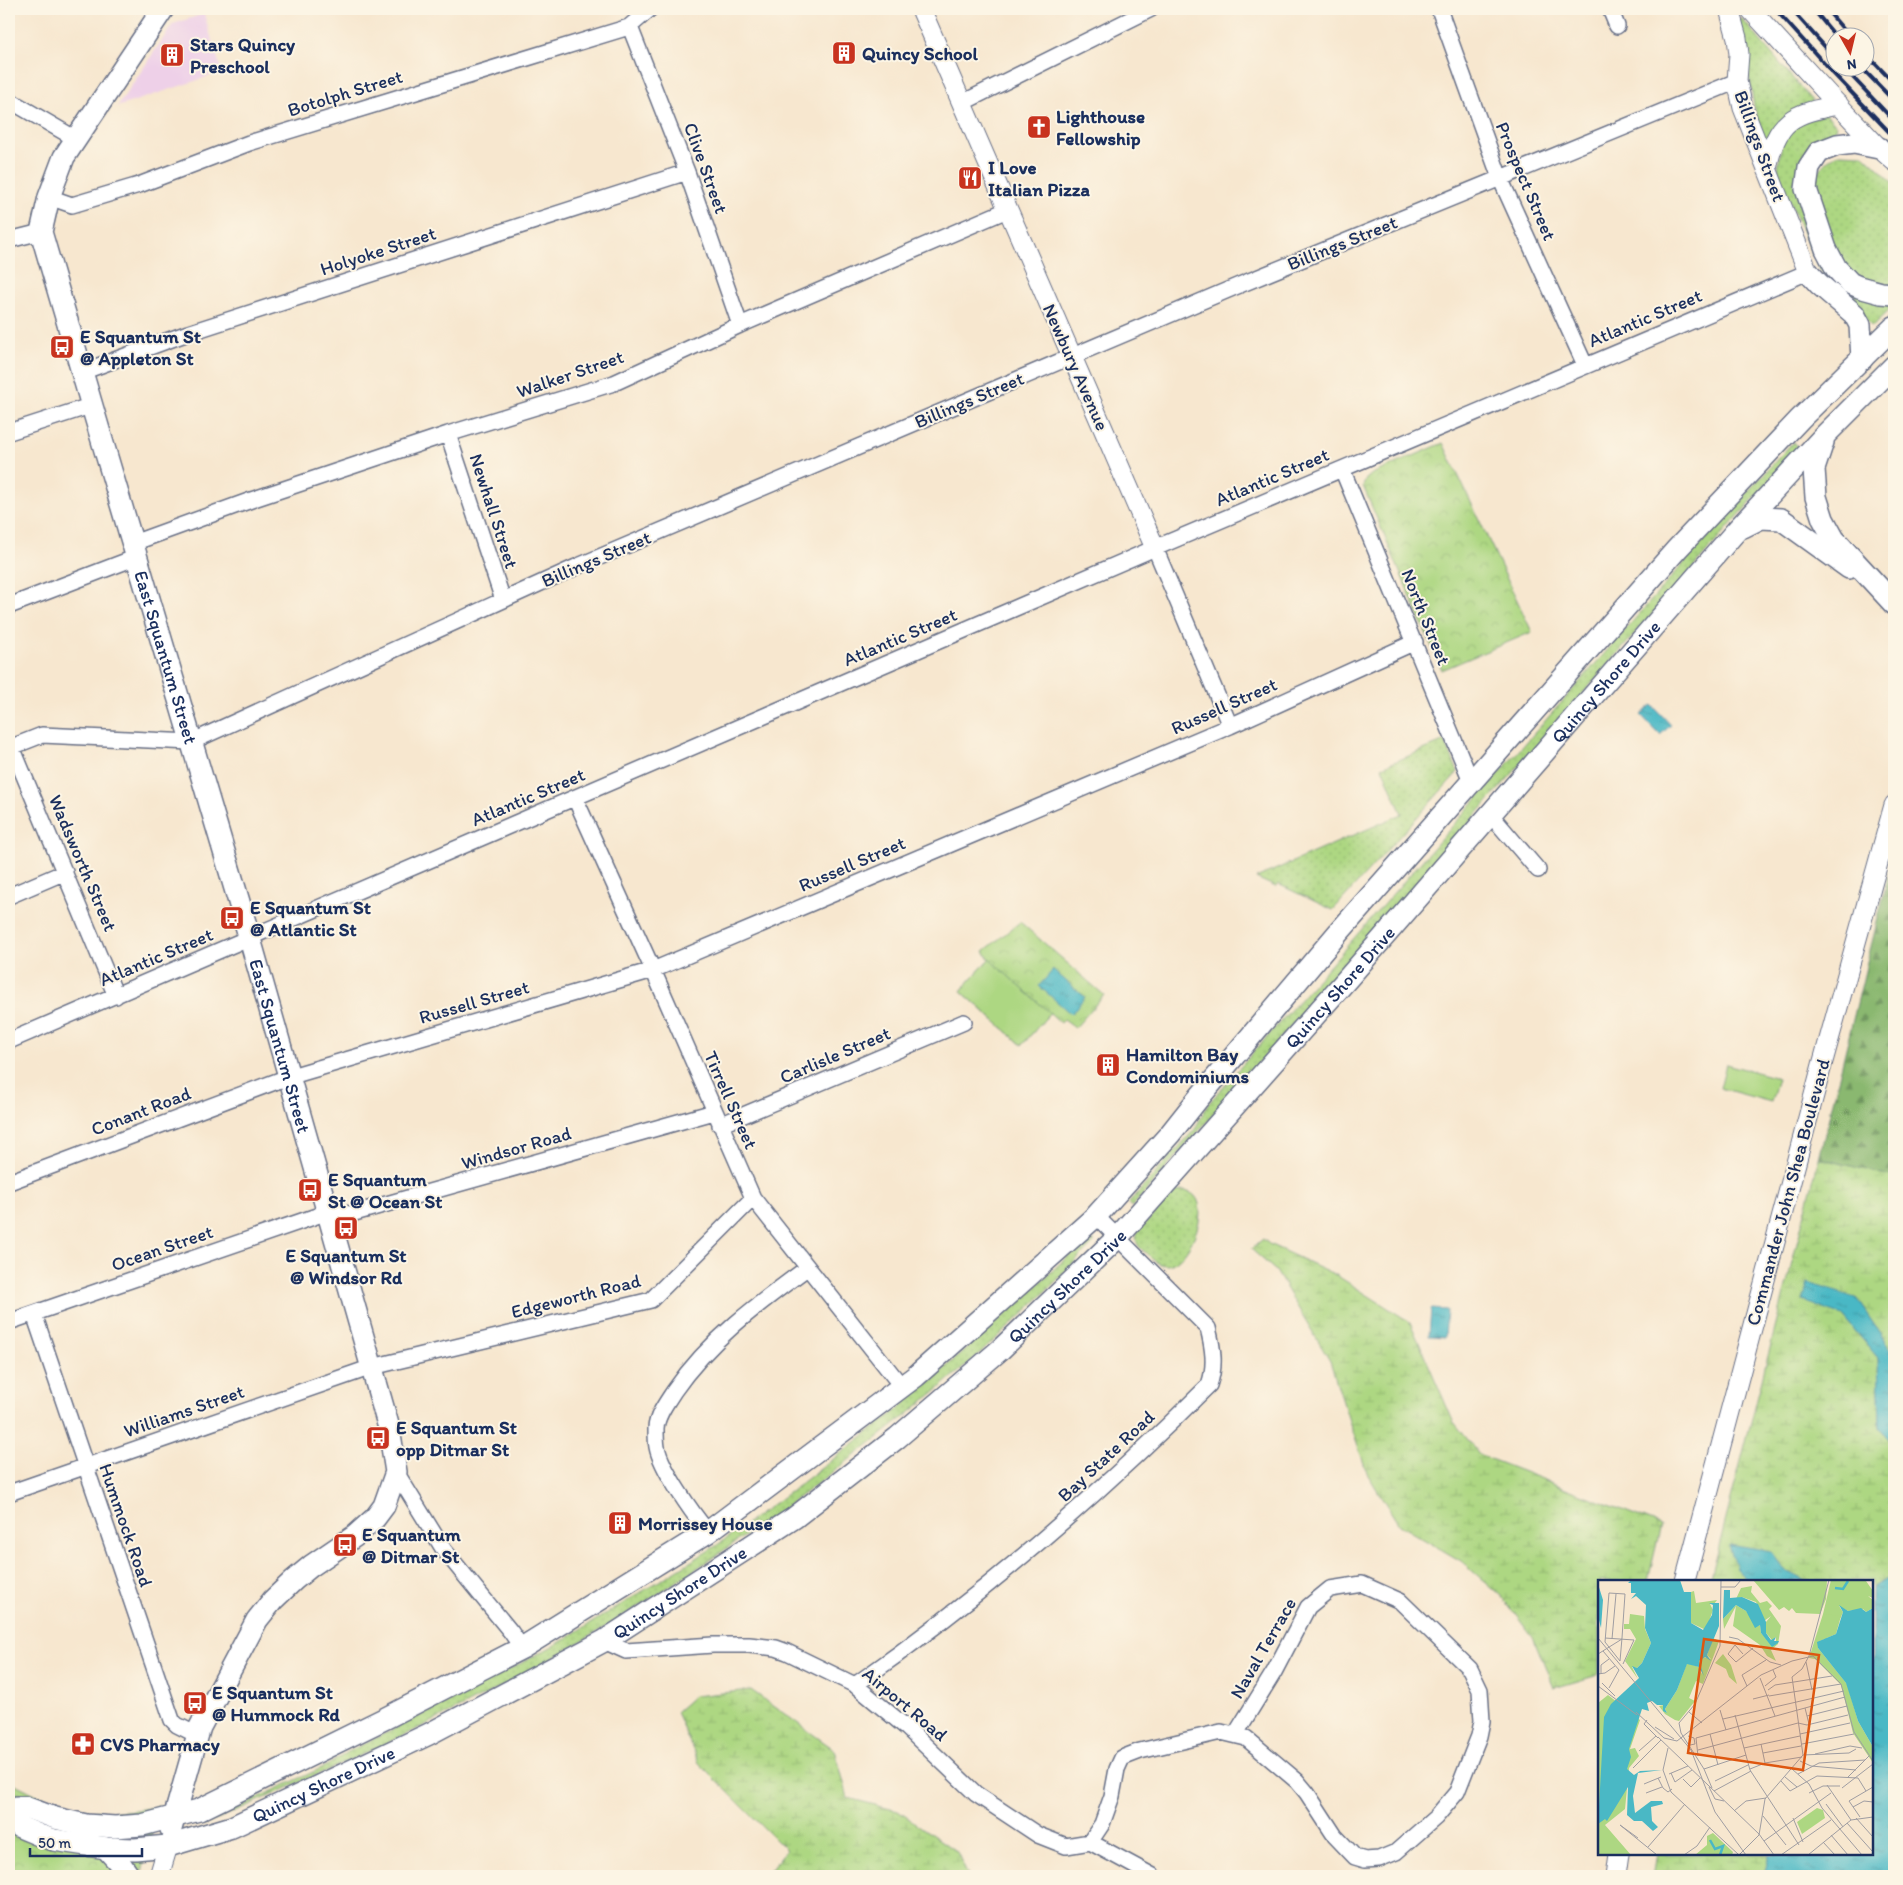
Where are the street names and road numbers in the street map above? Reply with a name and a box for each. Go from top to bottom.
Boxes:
street label: Botolph Street [285,65,405,121]
street label: Billings Street [1729,87,1791,205]
street label: Prospect Street [1491,118,1561,244]
street label: Clive Street [679,119,733,217]
street label: Billings Street [1284,211,1400,275]
street label: Holyoke Street [317,221,439,281]
street label: Atlantic Street [1585,284,1705,352]
street label: Newbury Avenue [1038,300,1114,434]
street label: Walker Street [513,345,627,403]
street label: Billings Street [911,367,1027,433]
street label: Atlantic Street [1212,443,1332,511]
street label: Newhall Street [465,451,523,571]
street label: Billings Street [538,526,654,592]
street label: North Street [1396,565,1456,669]
street label: East Squantum Street [130,568,203,747]
street label: Atlantic Street [840,603,960,671]
street label: Quincy Shore Drive [1546,615,1665,748]
street label: Russell Street [1167,672,1281,740]
street label: Atlantic Street [468,763,588,831]
street label: Wadsworth Street [44,791,122,935]
street label: Russell Street [795,831,909,897]
street label: Quincy Shore Drive [1280,921,1400,1053]
street label: Atlantic Street [96,923,216,991]
street label: East Squantum Street [245,956,316,1136]
street label: Russell Street [416,975,532,1029]
street label: Carlisle Street [776,1021,894,1089]
street label: Tirrell Street [699,1047,763,1153]
street label: Commander John Shea Boulevard [1741,1055,1835,1328]
street label: Conant Road [88,1081,195,1141]
street label: Windsor Road [458,1121,574,1175]
street label: Ocean Street [108,1220,216,1276]
street label: Quincy Shore Drive [1003,1224,1131,1348]
street label: Edgeworth Road [509,1269,644,1323]
street label: Williams Street [121,1380,247,1442]
street label: Bay State Road [1053,1405,1160,1507]
street label: Hummock Road [94,1460,158,1590]
street label: Quincy Shore Drive [608,1540,751,1644]
street label: Naval Terrace [1225,1593,1301,1703]
street label: Airport Road [858,1662,952,1746]
street label: Quincy Shore Drive [248,1740,398,1828]

